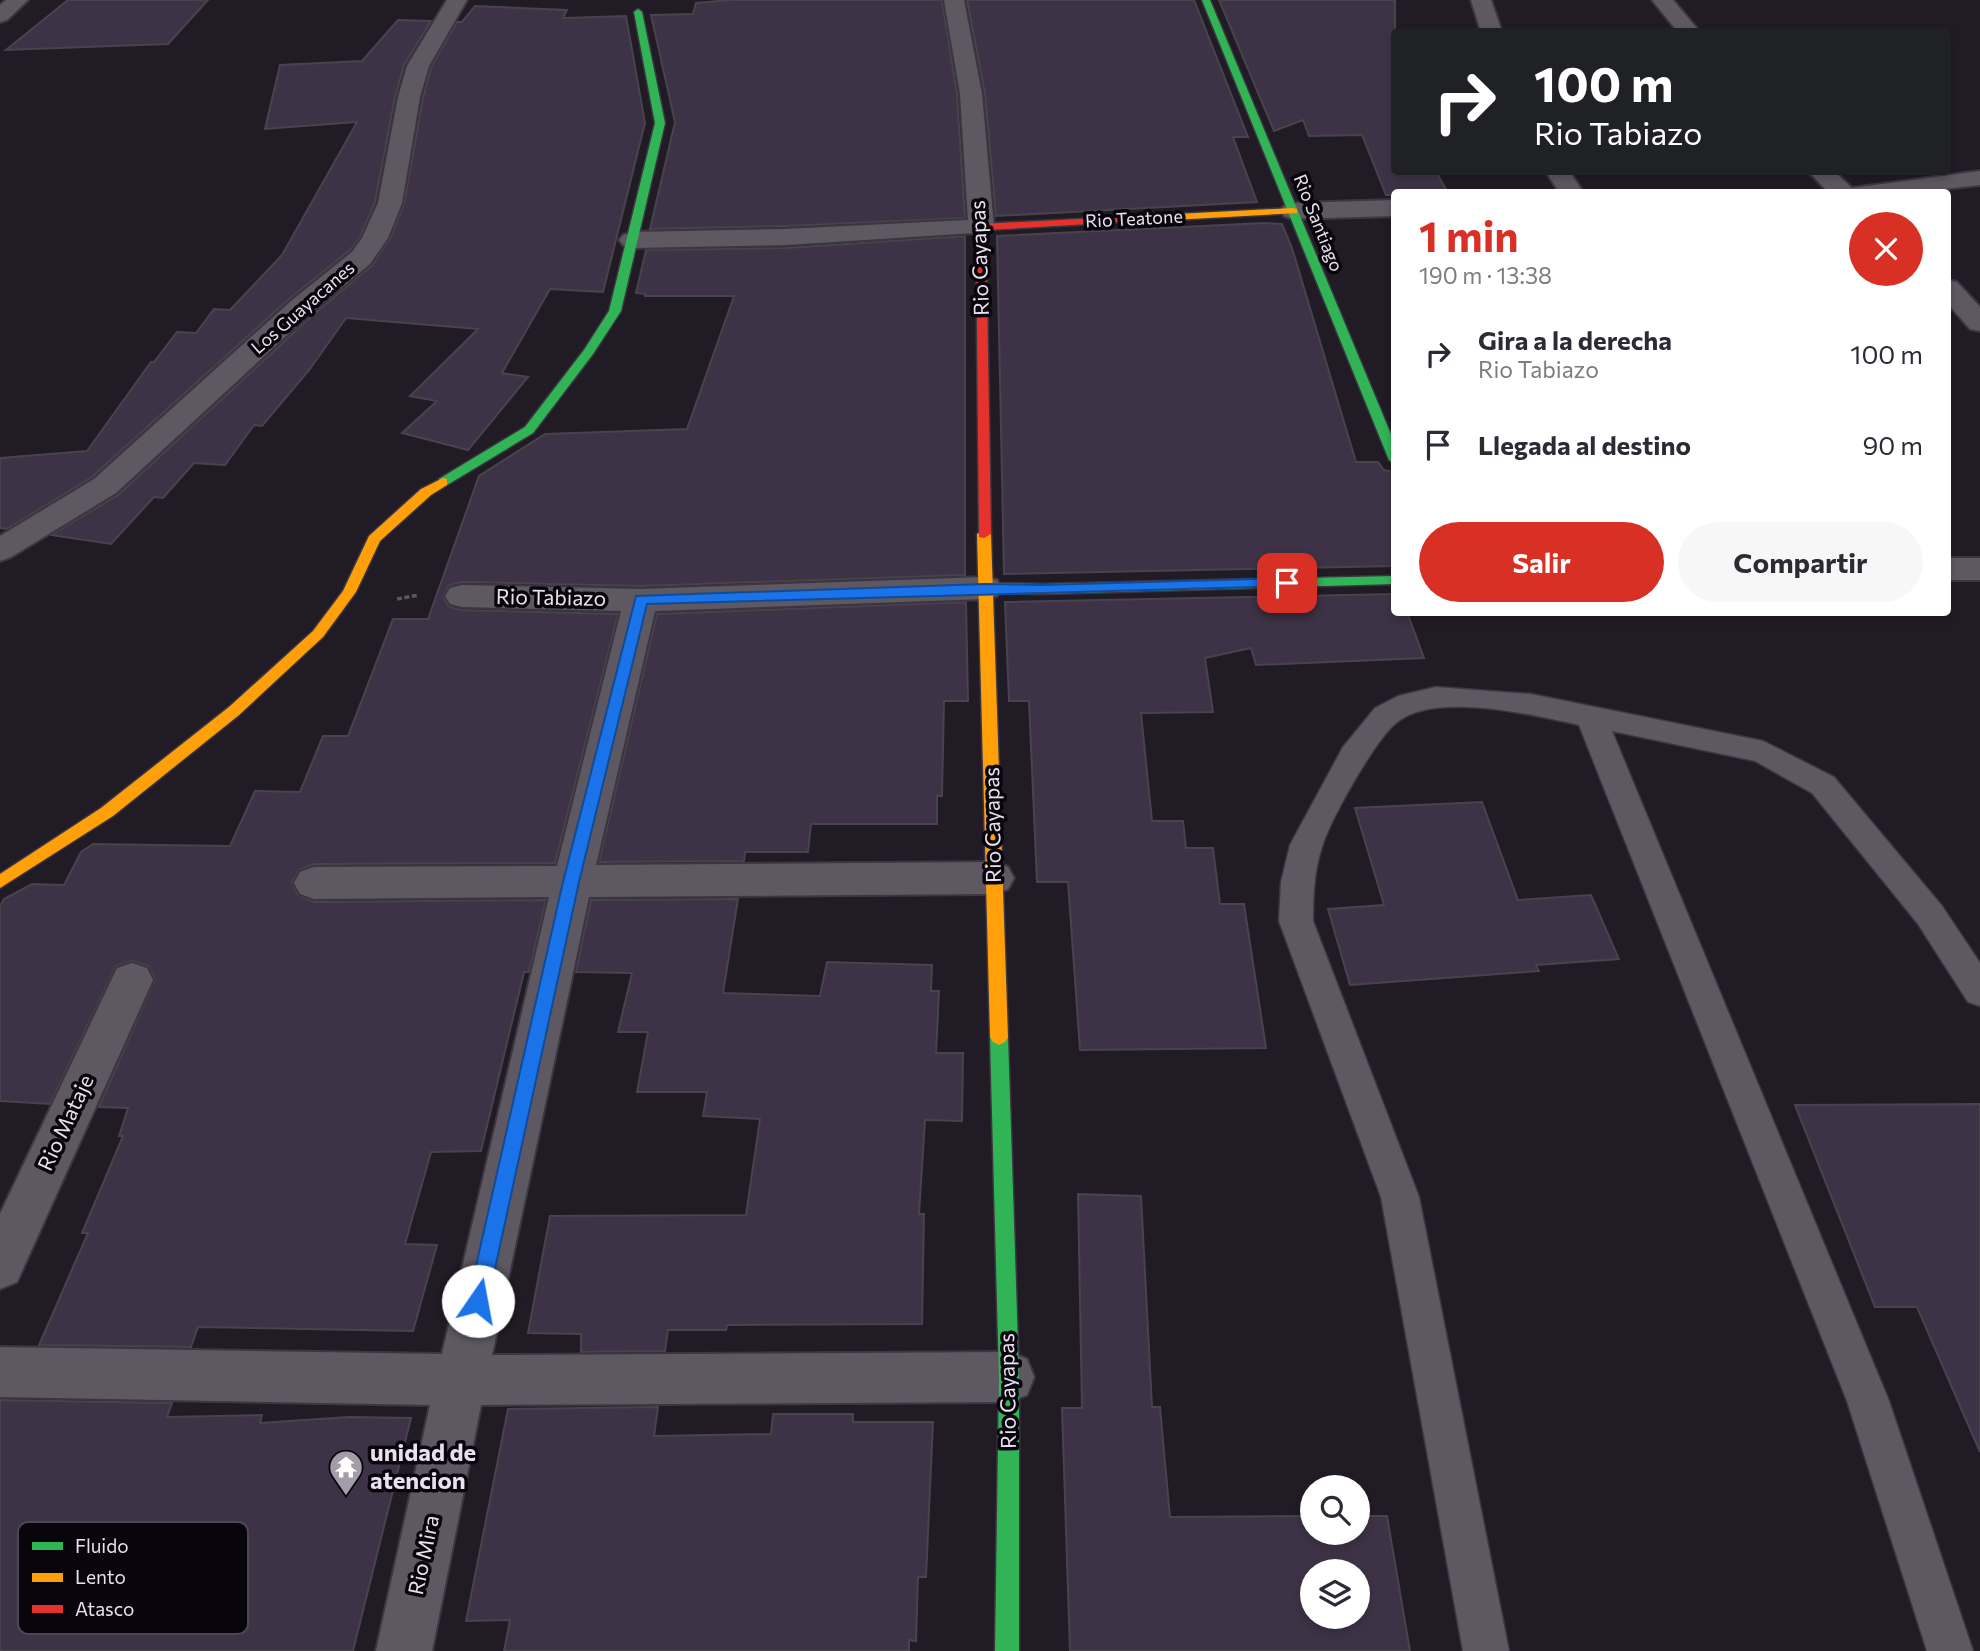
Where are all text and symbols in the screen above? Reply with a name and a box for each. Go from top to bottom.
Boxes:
text: 100 m [1534,52,1673,112]
icon: right [1419,56,1510,147]
text: Rio Tabiazo [1534,112,1702,152]
street label: Rio Santiago [1289,171,1348,274]
street label: Rio Cayapas [964,200,993,316]
street label: Rio Teatone [1085,204,1183,232]
text: 1 min [1419,209,1519,261]
button: close [1849,212,1923,286]
street label: Los Guayacanes [246,256,359,358]
text: 190 m · 13:38 [1419,261,1552,289]
text: Gira a la derecha [1478,324,1672,355]
icon: right [1419,335,1457,373]
text: 100 m [1850,338,1923,369]
text: Rio Tabiazo [1478,355,1599,383]
icon: arrive [1419,426,1457,464]
text: Llegada al destino [1478,429,1691,460]
text: 90 m [1863,429,1923,460]
button: Salir [1419,522,1664,602]
button: Compartir [1678,522,1923,602]
pin [1257,553,1317,613]
icon: arrive [1268,564,1306,602]
street label: Rio Tabiazo [496,583,606,610]
street label: Rio Cayapas [978,767,1005,883]
street label: Rio Mataje [32,1070,98,1174]
position arrow [441,1264,515,1338]
street label: Rio Cayapas [993,1333,1020,1449]
place label: unidad de atencion [370,1437,476,1494]
temple icon: unidad de atencion [327,1448,365,1497]
map controls [1300,1475,1370,1629]
button: search [1300,1475,1370,1545]
street label: Rio Mira [402,1513,443,1597]
legend [18,1522,248,1634]
text: Fluido [75,1534,129,1557]
button: layers [1300,1559,1370,1629]
text: Lento [75,1565,126,1588]
text: Atasco [75,1597,134,1620]

